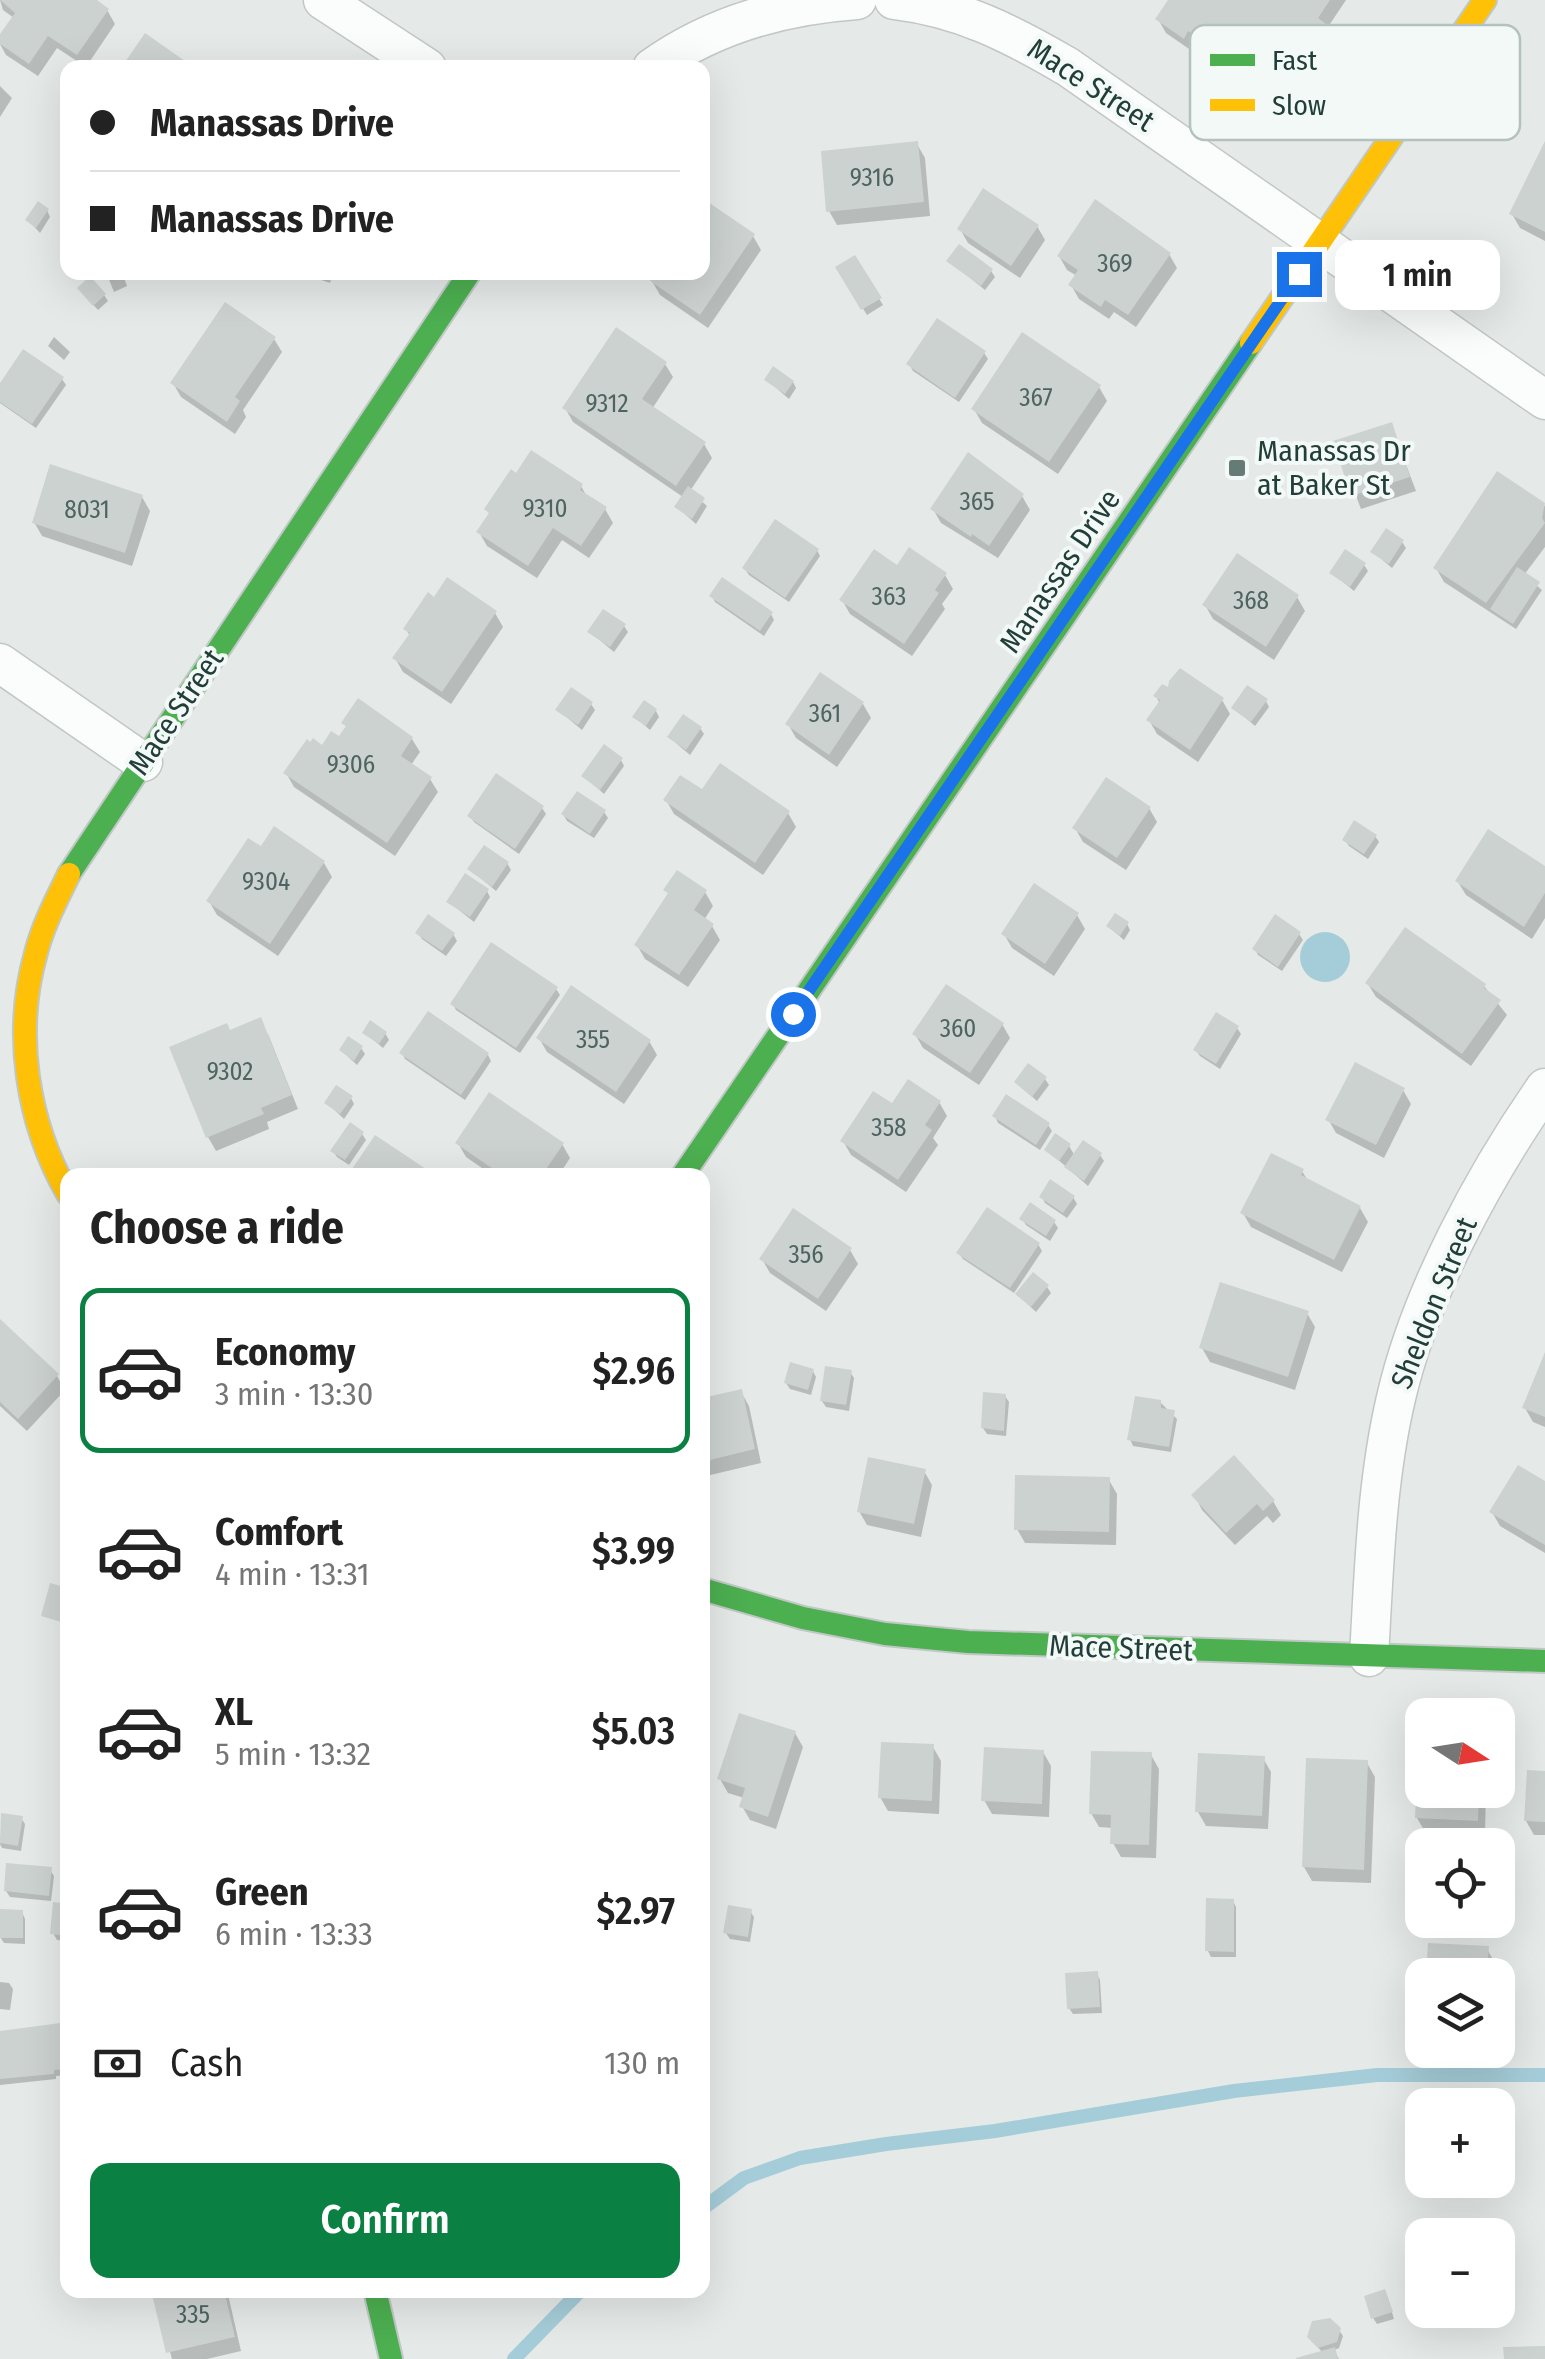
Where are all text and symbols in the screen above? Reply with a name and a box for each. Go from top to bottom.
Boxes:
legend [1190,25,1520,140]
street label: Mace Street [1021,31,1161,139]
text: Fast [1272,44,1318,77]
text: Slow [1272,89,1326,122]
text: Manassas Drive [150,100,394,146]
house number: 9316 [850,163,894,193]
text: Manassas Drive [150,196,394,242]
callout: 1 min [1334,239,1499,309]
house number: 369 [1097,249,1133,279]
route end [1277,252,1322,297]
text: 1 min [1383,256,1452,294]
house number: 367 [1019,383,1053,413]
house number: 9312 [585,389,629,419]
place label: Manassas Dr at Baker St [1257,433,1411,503]
marker: Manassas Dr at Baker St [1226,457,1248,479]
street label: Manassas Drive [992,482,1128,660]
house number: 365 [959,487,995,517]
house number: 9310 [522,494,568,524]
house number: 8031 [64,495,110,525]
house number: 363 [872,582,906,612]
house number: 368 [1233,586,1269,616]
street label: Mace Street [121,642,231,782]
house number: 361 [809,699,841,729]
house number: 9306 [327,750,375,780]
house number: 9304 [242,867,290,897]
route start [771,992,816,1037]
house number: 360 [940,1014,976,1044]
house number: 355 [576,1025,610,1055]
house number: 9302 [207,1057,253,1087]
house number: 358 [871,1113,907,1143]
text: Choose a ride [90,1201,344,1255]
street label: Sheldon Street [1383,1212,1485,1394]
house number: 356 [788,1240,824,1270]
icon: car [95,1326,185,1416]
text: Economy [215,1329,355,1375]
text: $2.96 [593,1348,675,1394]
text: 3 min · 13:30 [215,1375,373,1413]
icon: car [95,1506,185,1596]
text: Comfort [215,1509,343,1555]
text: $3.99 [592,1528,675,1574]
text: 4 min · 13:31 [215,1555,370,1593]
street label: Mace Street [1048,1627,1194,1669]
icon: car [95,1686,185,1776]
text: XL [215,1689,253,1735]
north arrow [1405,1698,1515,1808]
map controls [1405,1698,1515,2328]
text: $5.03 [592,1708,675,1754]
text: 5 min · 13:32 [215,1735,371,1773]
button: locate [1405,1828,1515,1938]
icon: car [95,1866,185,1956]
text: Green [215,1869,309,1915]
text: $2.97 [597,1888,675,1934]
text: 6 min · 13:33 [215,1915,373,1953]
button: layers [1405,1958,1515,2068]
icon: cash [90,2036,145,2091]
text: Cash [170,2040,244,2086]
text: 130 m [604,2044,680,2082]
button: + [1405,2088,1515,2198]
button: Confirm [90,2163,680,2278]
button: − [1405,2218,1515,2328]
house number: 335 [176,2300,210,2330]

